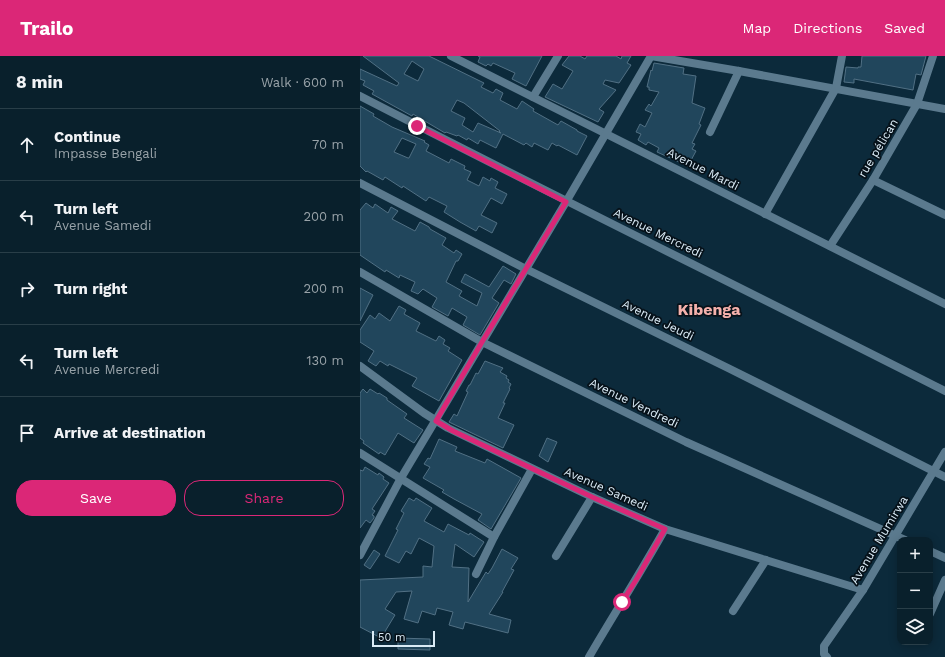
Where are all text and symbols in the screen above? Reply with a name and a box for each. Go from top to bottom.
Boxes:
text: Trailo [20,17,73,40]
text: Map [743,20,771,36]
text: Directions [793,20,862,36]
text: Saved [884,20,925,36]
text: 8 min [16,72,63,92]
text: Walk · 600 m [261,75,344,90]
street label: rue pélican [855,116,901,180]
route end [408,117,426,135]
text: Continue [54,128,121,146]
icon: ahead [16,134,38,156]
text: 70 m [312,137,344,152]
street label: Avenue Mardi [665,145,741,193]
text: Impasse Bengali [54,146,157,161]
text: Turn left [54,200,118,218]
street label: Avenue Mercredi [611,205,705,261]
icon: left [16,206,38,228]
text: 200 m [303,209,344,224]
text: Avenue Samedi [54,218,151,233]
icon: right [16,278,38,300]
text: Turn right [54,280,127,298]
text: 200 m [303,281,344,296]
street label: Avenue Jeudi [620,297,696,343]
district label: Kibenga [677,300,741,319]
text: Turn left [54,344,118,362]
icon: left [16,350,38,372]
text: 130 m [306,353,344,368]
text: Avenue Mercredi [54,362,160,377]
street label: Avenue Vendredi [587,375,681,431]
icon: arrive [16,422,38,444]
text: Arrive at destination [54,424,206,442]
street label: Avenue Samedi [562,464,650,514]
button: Save [16,480,176,516]
button: Share [184,480,344,516]
street label: Avenue Mumirwa [847,493,911,587]
map controls [897,537,933,645]
button: + [897,537,933,573]
button: − [897,573,933,609]
route start [613,593,631,611]
button: layers [897,609,933,645]
scale bar [372,629,435,648]
text: 50 m [378,631,405,644]

